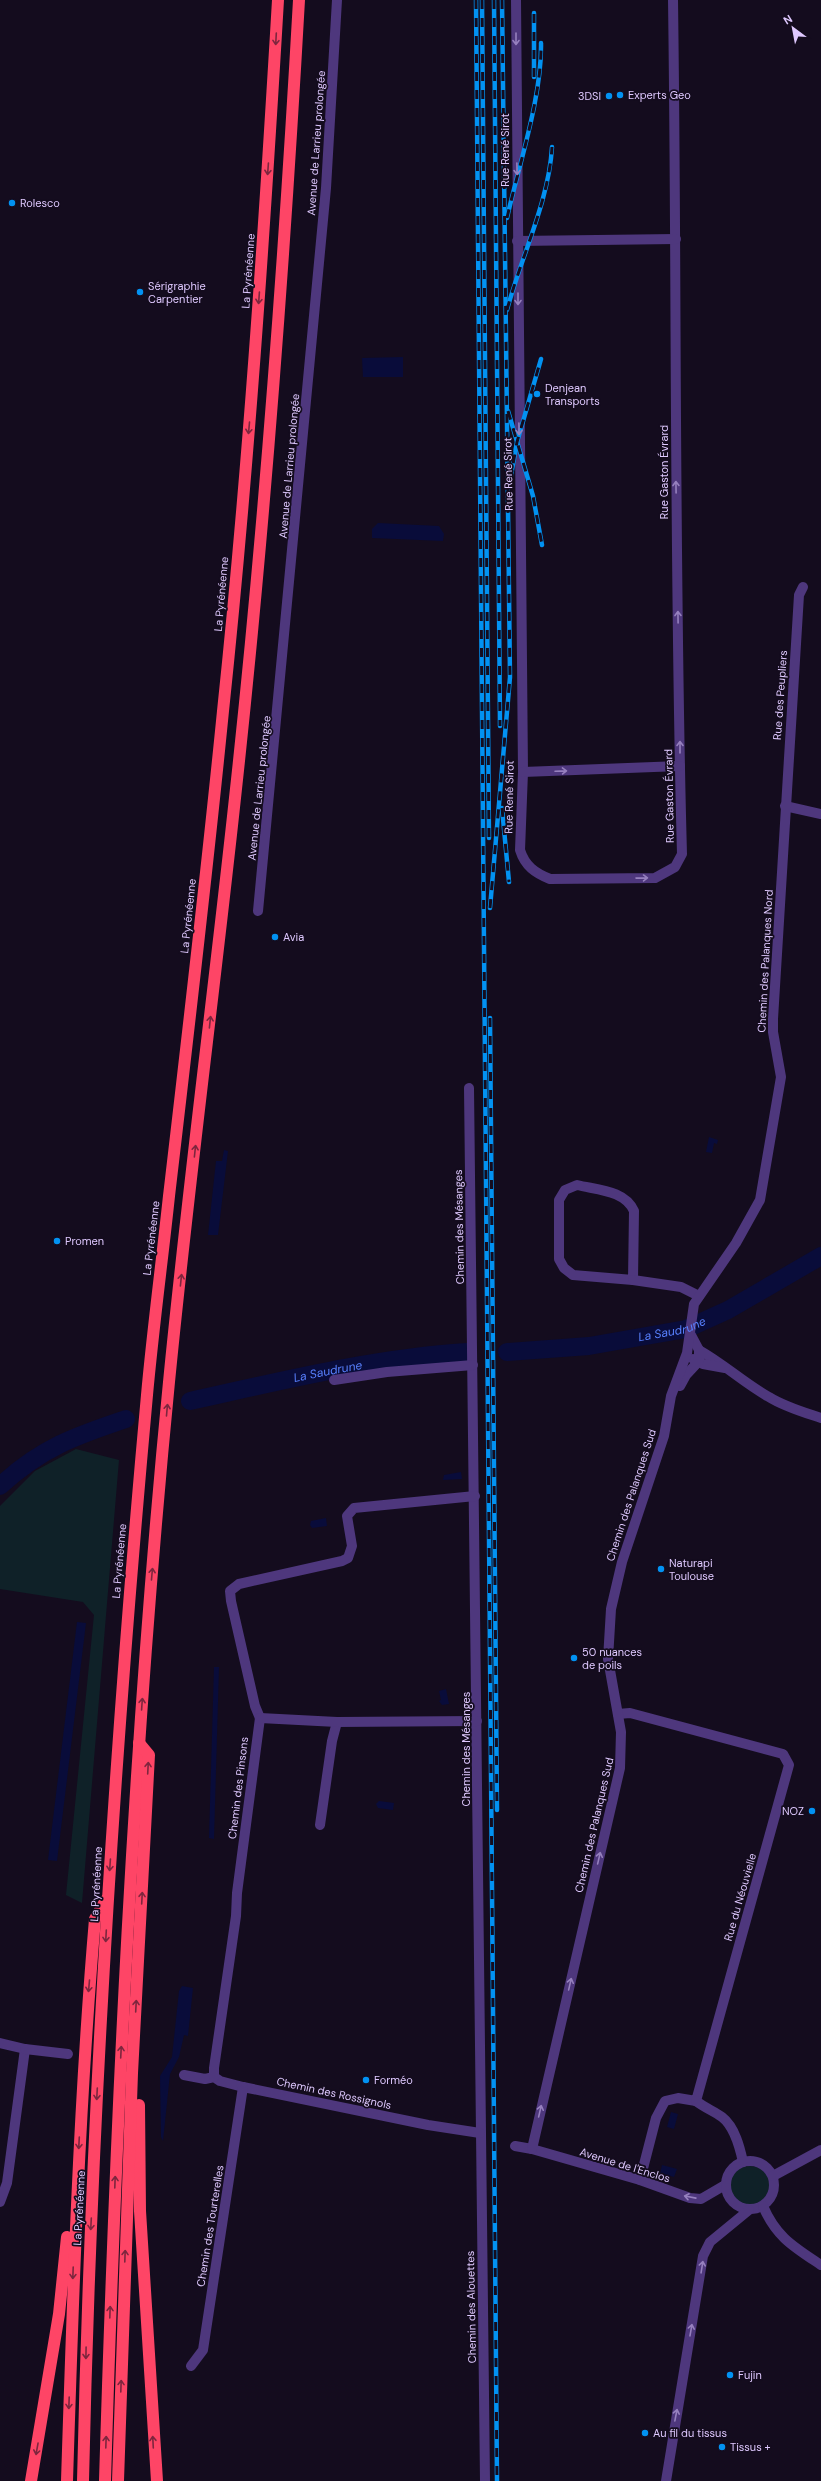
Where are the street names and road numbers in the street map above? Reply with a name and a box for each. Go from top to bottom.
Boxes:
street label: Avenue de Larrieu prolongée [304,70,328,216]
street label: Rue René Sirot [498,113,512,187]
street label: La Pyrénéenne [238,233,258,309]
street label: Avenue de Larrieu prolongée [276,393,302,539]
street label: Rue Gaston Évrard [657,425,671,519]
street label: Rue René Sirot [500,437,516,511]
street label: La Pyrénéenne [211,556,231,632]
street label: Rue des Peupliers [770,650,790,740]
street label: Avenue de Larrieu prolongée [244,715,274,861]
street label: Rue Gaston Évrard [661,749,677,843]
street label: Rue René Sirot [501,760,517,834]
street label: La Pyrénéenne [177,878,199,954]
street label: Chemin des Palanques Nord [754,889,776,1033]
street label: Chemin des Mésanges [451,1170,467,1284]
street label: La Pyrénéenne [139,1200,163,1276]
street label: Chemin des Palanques Sud [603,1427,659,1563]
street label: La Pyrénéenne [109,1523,129,1599]
street label: Chemin des Mésanges [459,1692,473,1806]
street label: Chemin des Pinsons [225,1736,251,1840]
street label: Chemin des Palanques Sud [572,1756,616,1894]
street label: La Pyrénéenne [87,1846,105,1922]
street label: Rue du Néouvielle [721,1851,759,1943]
street label: Chemin des Rossignols [275,2074,393,2112]
street label: Avenue de l'Enclos [578,2145,672,2185]
street label: Chemin des Tourterelles [193,2164,227,2288]
street label: La Pyrénéenne [70,2170,88,2246]
street label: Chemin des Alouettes [463,2251,479,2363]

